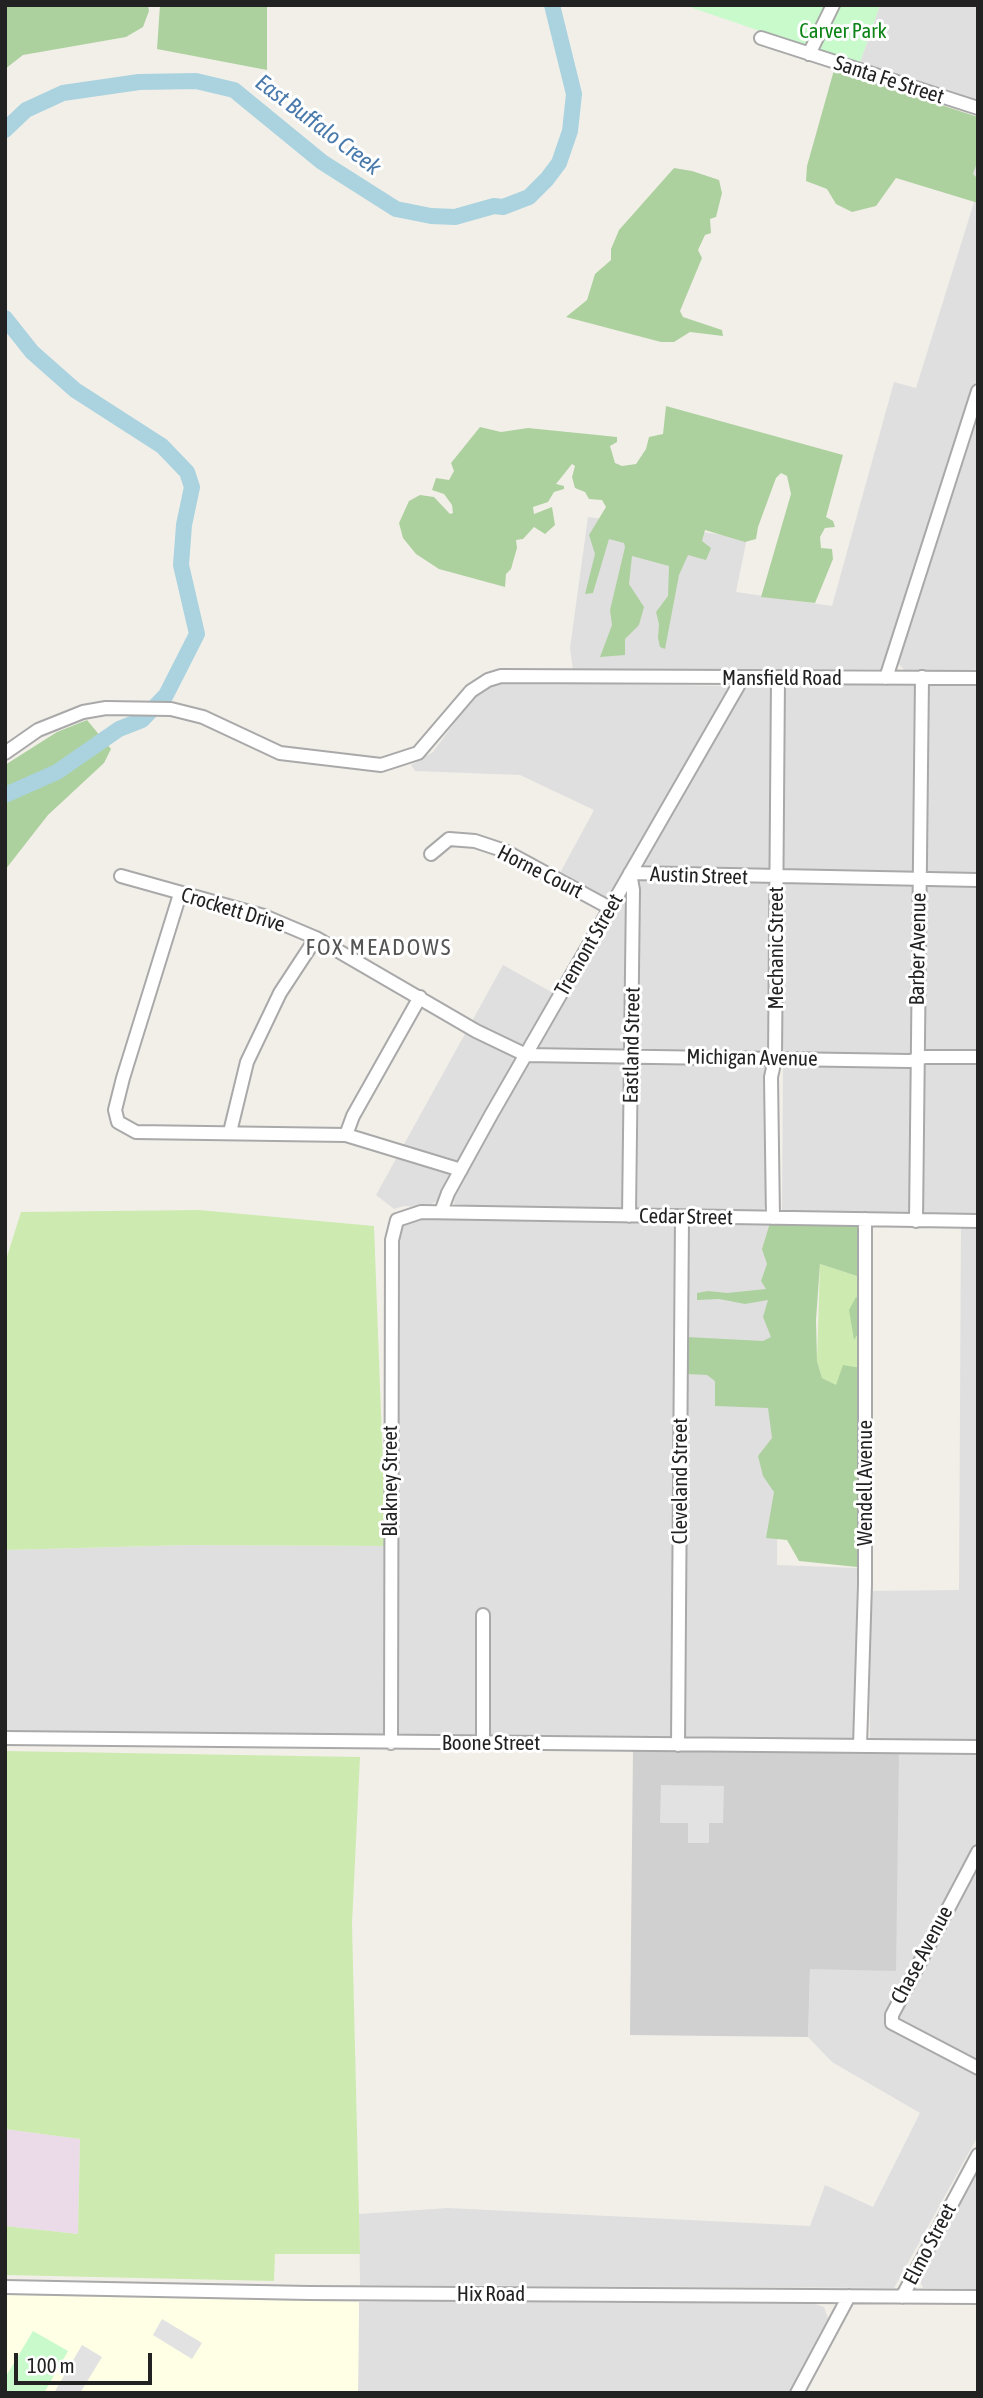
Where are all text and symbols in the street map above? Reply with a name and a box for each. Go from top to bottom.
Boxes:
park label: Carver Park [799,18,887,44]
street label: Santa Fe Street [831,50,947,110]
water label: East Buffalo Creek [250,69,386,181]
street label: Mansfield Road [722,665,842,691]
street label: Horne Court [493,840,587,904]
street label: Austin Street [650,862,748,890]
street label: Crockett Drive [178,882,288,938]
street label: Mechanic Street [763,887,789,1009]
street label: Tremont Street [550,889,628,1001]
street label: Barber Avenue [904,892,932,1006]
district label: FOX MEADOWS [307,934,451,962]
street label: Eastland Street [618,986,646,1104]
street label: Michigan Avenue [686,1044,818,1072]
street label: Cedar Street [639,1204,733,1230]
street label: Cleveland Street [667,1418,693,1544]
street label: Wendell Avenue [852,1420,878,1546]
street label: Blakney Street [377,1425,403,1537]
street label: Boone Street [442,1730,540,1756]
street label: Chase Avenue [886,1902,958,2008]
street label: Elmo Street [898,2199,962,2289]
street label: Hix Road [457,2281,525,2307]
scale bar [18,2338,156,2382]
text: 100 m [27,2353,75,2377]

